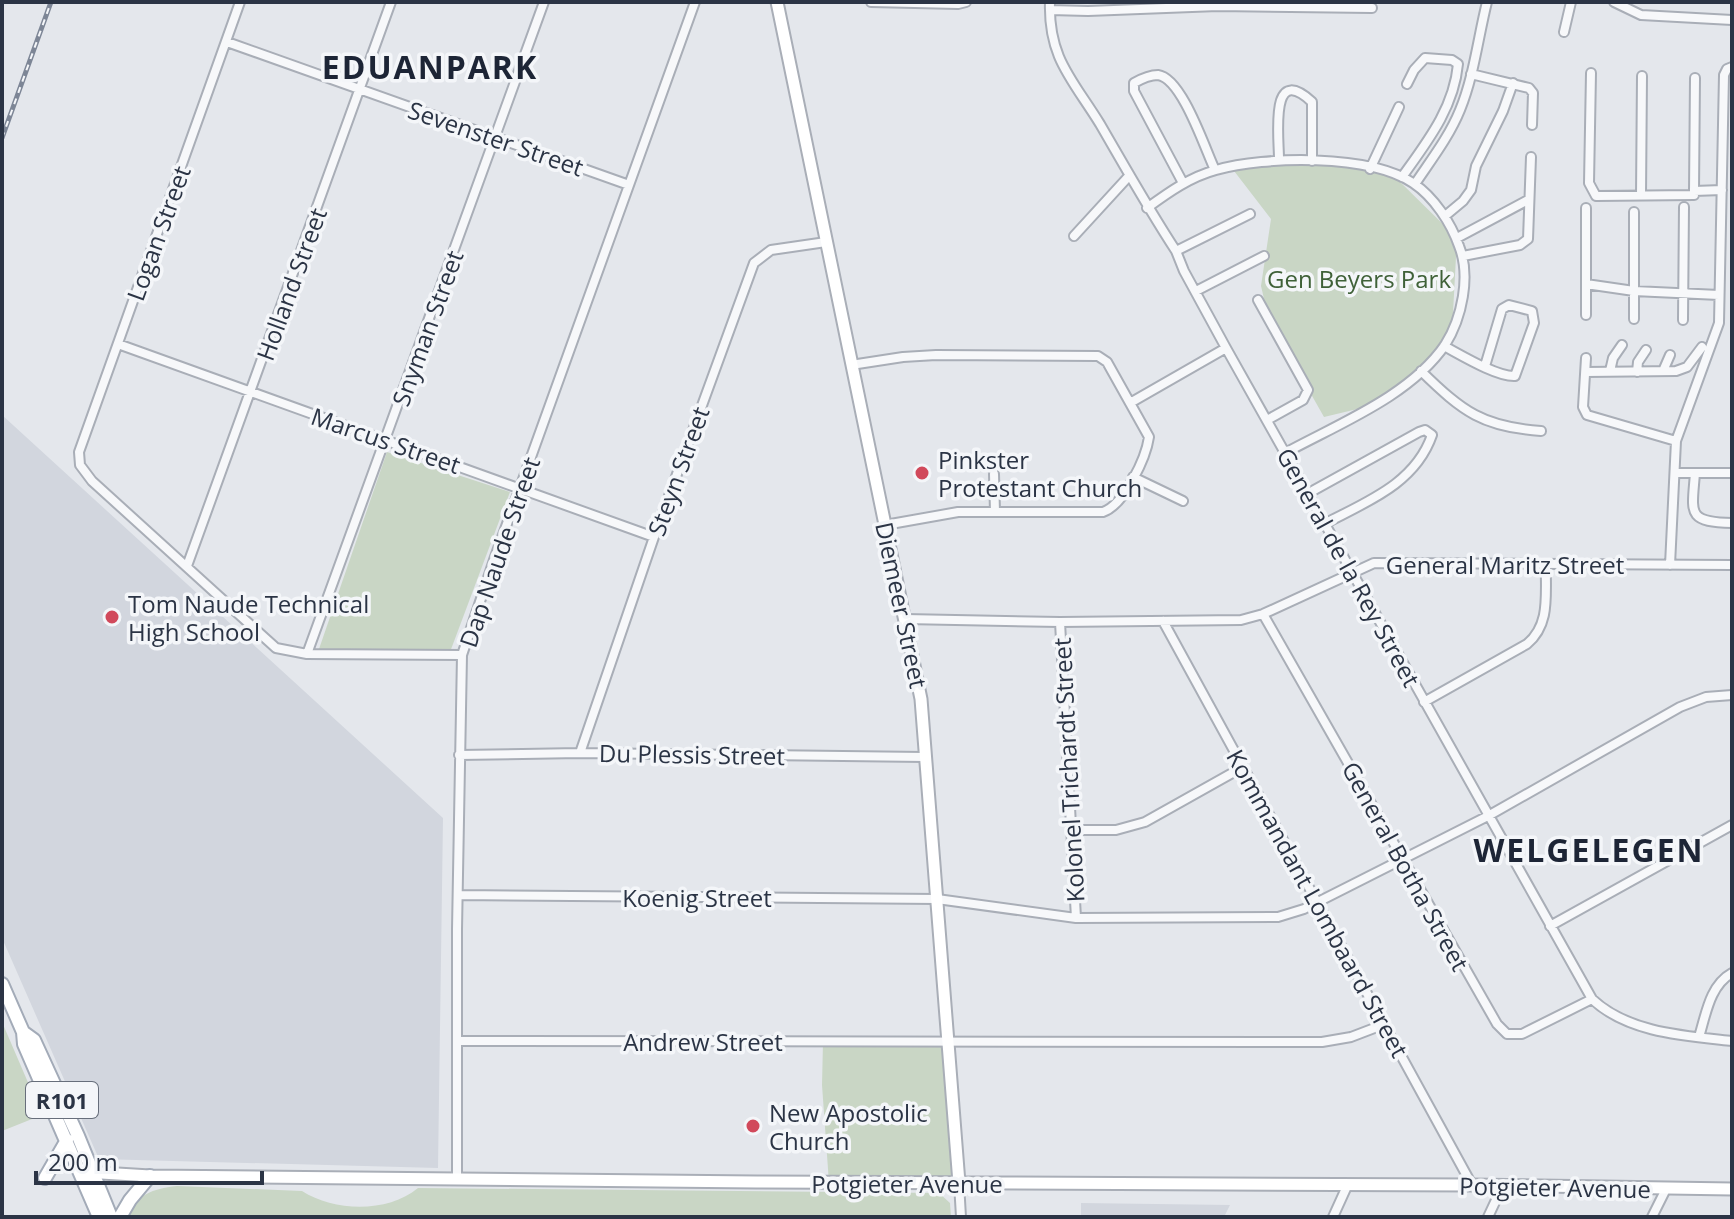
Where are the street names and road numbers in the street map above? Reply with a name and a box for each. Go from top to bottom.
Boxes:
street label: Sevenster Street [404,93,588,183]
street label: Logan Street [118,161,198,305]
street label: Holland Street [248,203,334,365]
street label: Snyman Street [384,246,470,410]
street label: Marcus Street [307,399,465,481]
street label: Steyn Street [639,402,717,540]
street label: General de la Rey Street [1270,442,1428,692]
street label: Dap Naude Street [451,452,547,652]
street label: Diemeer Street [868,519,936,691]
street label: General Maritz Street [1386,548,1624,581]
street label: Kolonel Trichardt Street [1045,637,1091,903]
street label: Du Plessis Street [599,736,785,772]
street label: Kommandant Lombaard Street [1219,743,1417,1063]
street label: General Botha Street [1335,756,1477,976]
street label: Koenig Street [622,881,772,914]
street label: Andrew Street [623,1025,783,1058]
road number: R101 [26,1082,98,1118]
street label: Potgieter Avenue [811,1167,1003,1200]
street label: Potgieter Avenue [1459,1169,1651,1205]

